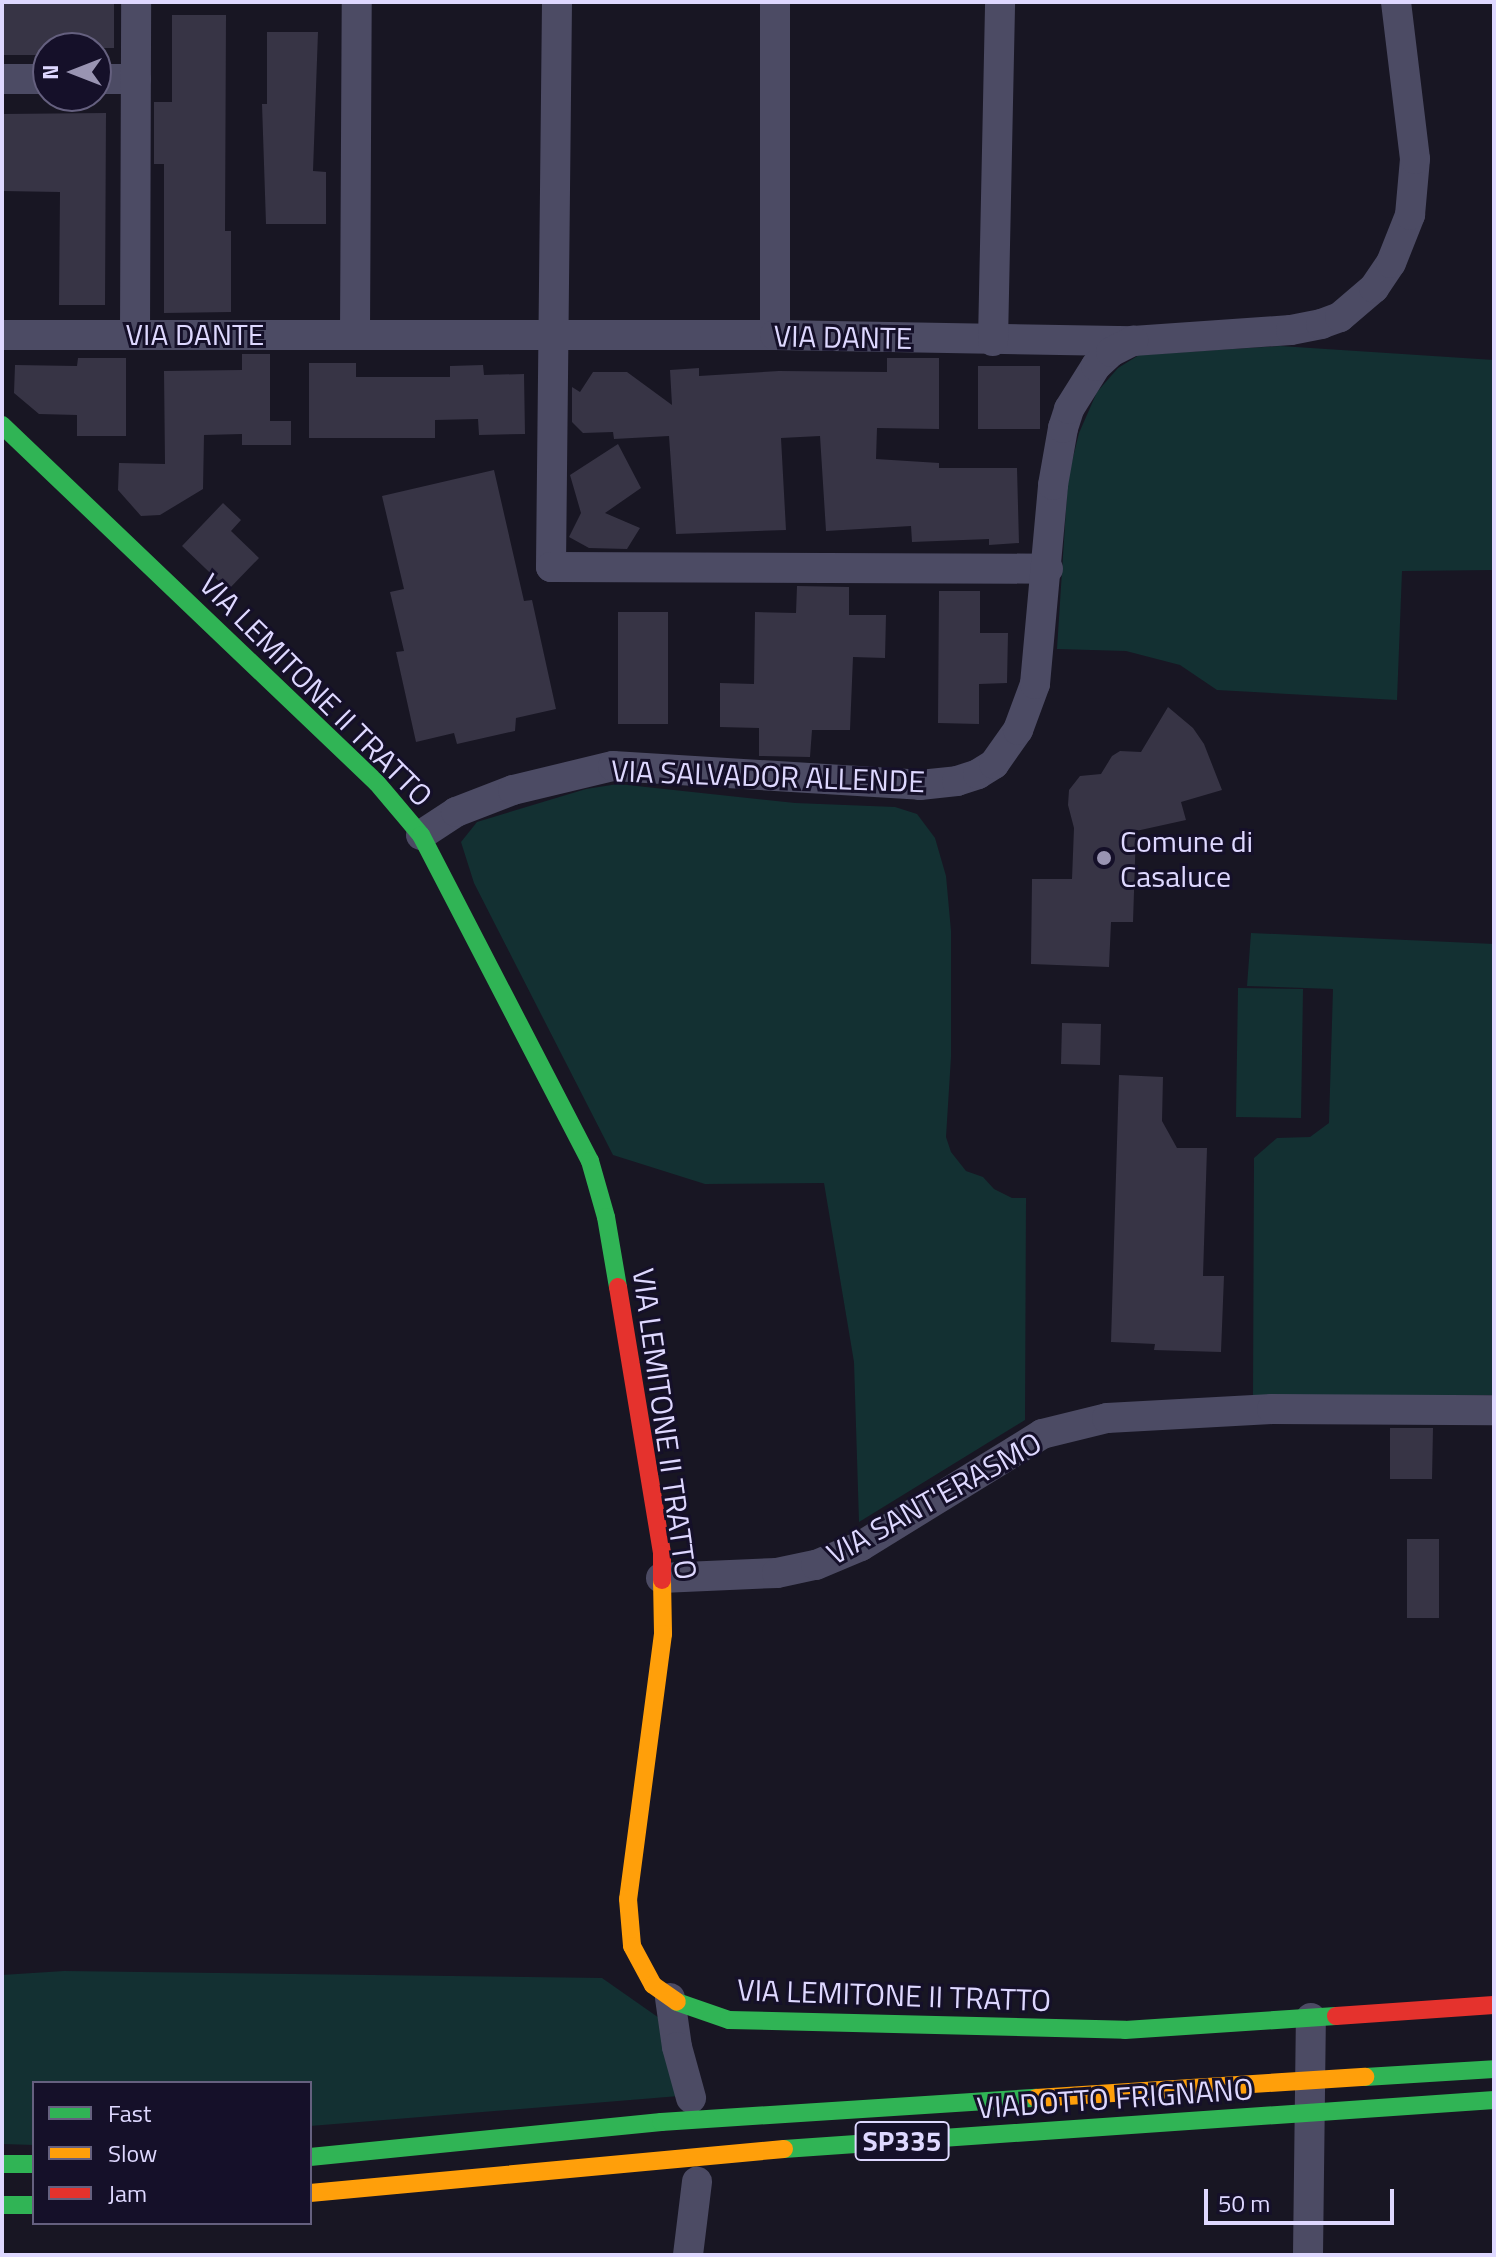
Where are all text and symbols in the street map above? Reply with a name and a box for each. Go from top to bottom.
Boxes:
north arrow [32,32,112,112]
text: N [33,64,67,80]
street label: VIA DANTE [126,316,264,352]
street label: VIA DANTE [773,318,913,356]
street label: VIA LEMITONE II TRATTO [192,566,440,814]
street label: VIA SALVADOR ALLENDE [611,753,925,799]
place label: Comune di Casaluce [1120,823,1253,894]
marker: Comune di Casaluce [1095,849,1113,867]
street label: VIA LEMITONE II TRATTO [625,1266,705,1582]
street label: VIA SANT'ERASMO [821,1424,1047,1572]
street label: VIA LEMITONE II TRATTO [736,1972,1052,2018]
street label: VIADOTTO FRIGNANO [976,2070,1254,2126]
legend [32,2081,312,2225]
text: Fast [108,2095,151,2131]
road number: SP335 [854,2117,950,2165]
text: Slow [108,2135,157,2171]
scale bar [1208,2173,1398,2223]
text: Jam [108,2175,147,2211]
text: 50 m [1218,2185,1270,2221]

